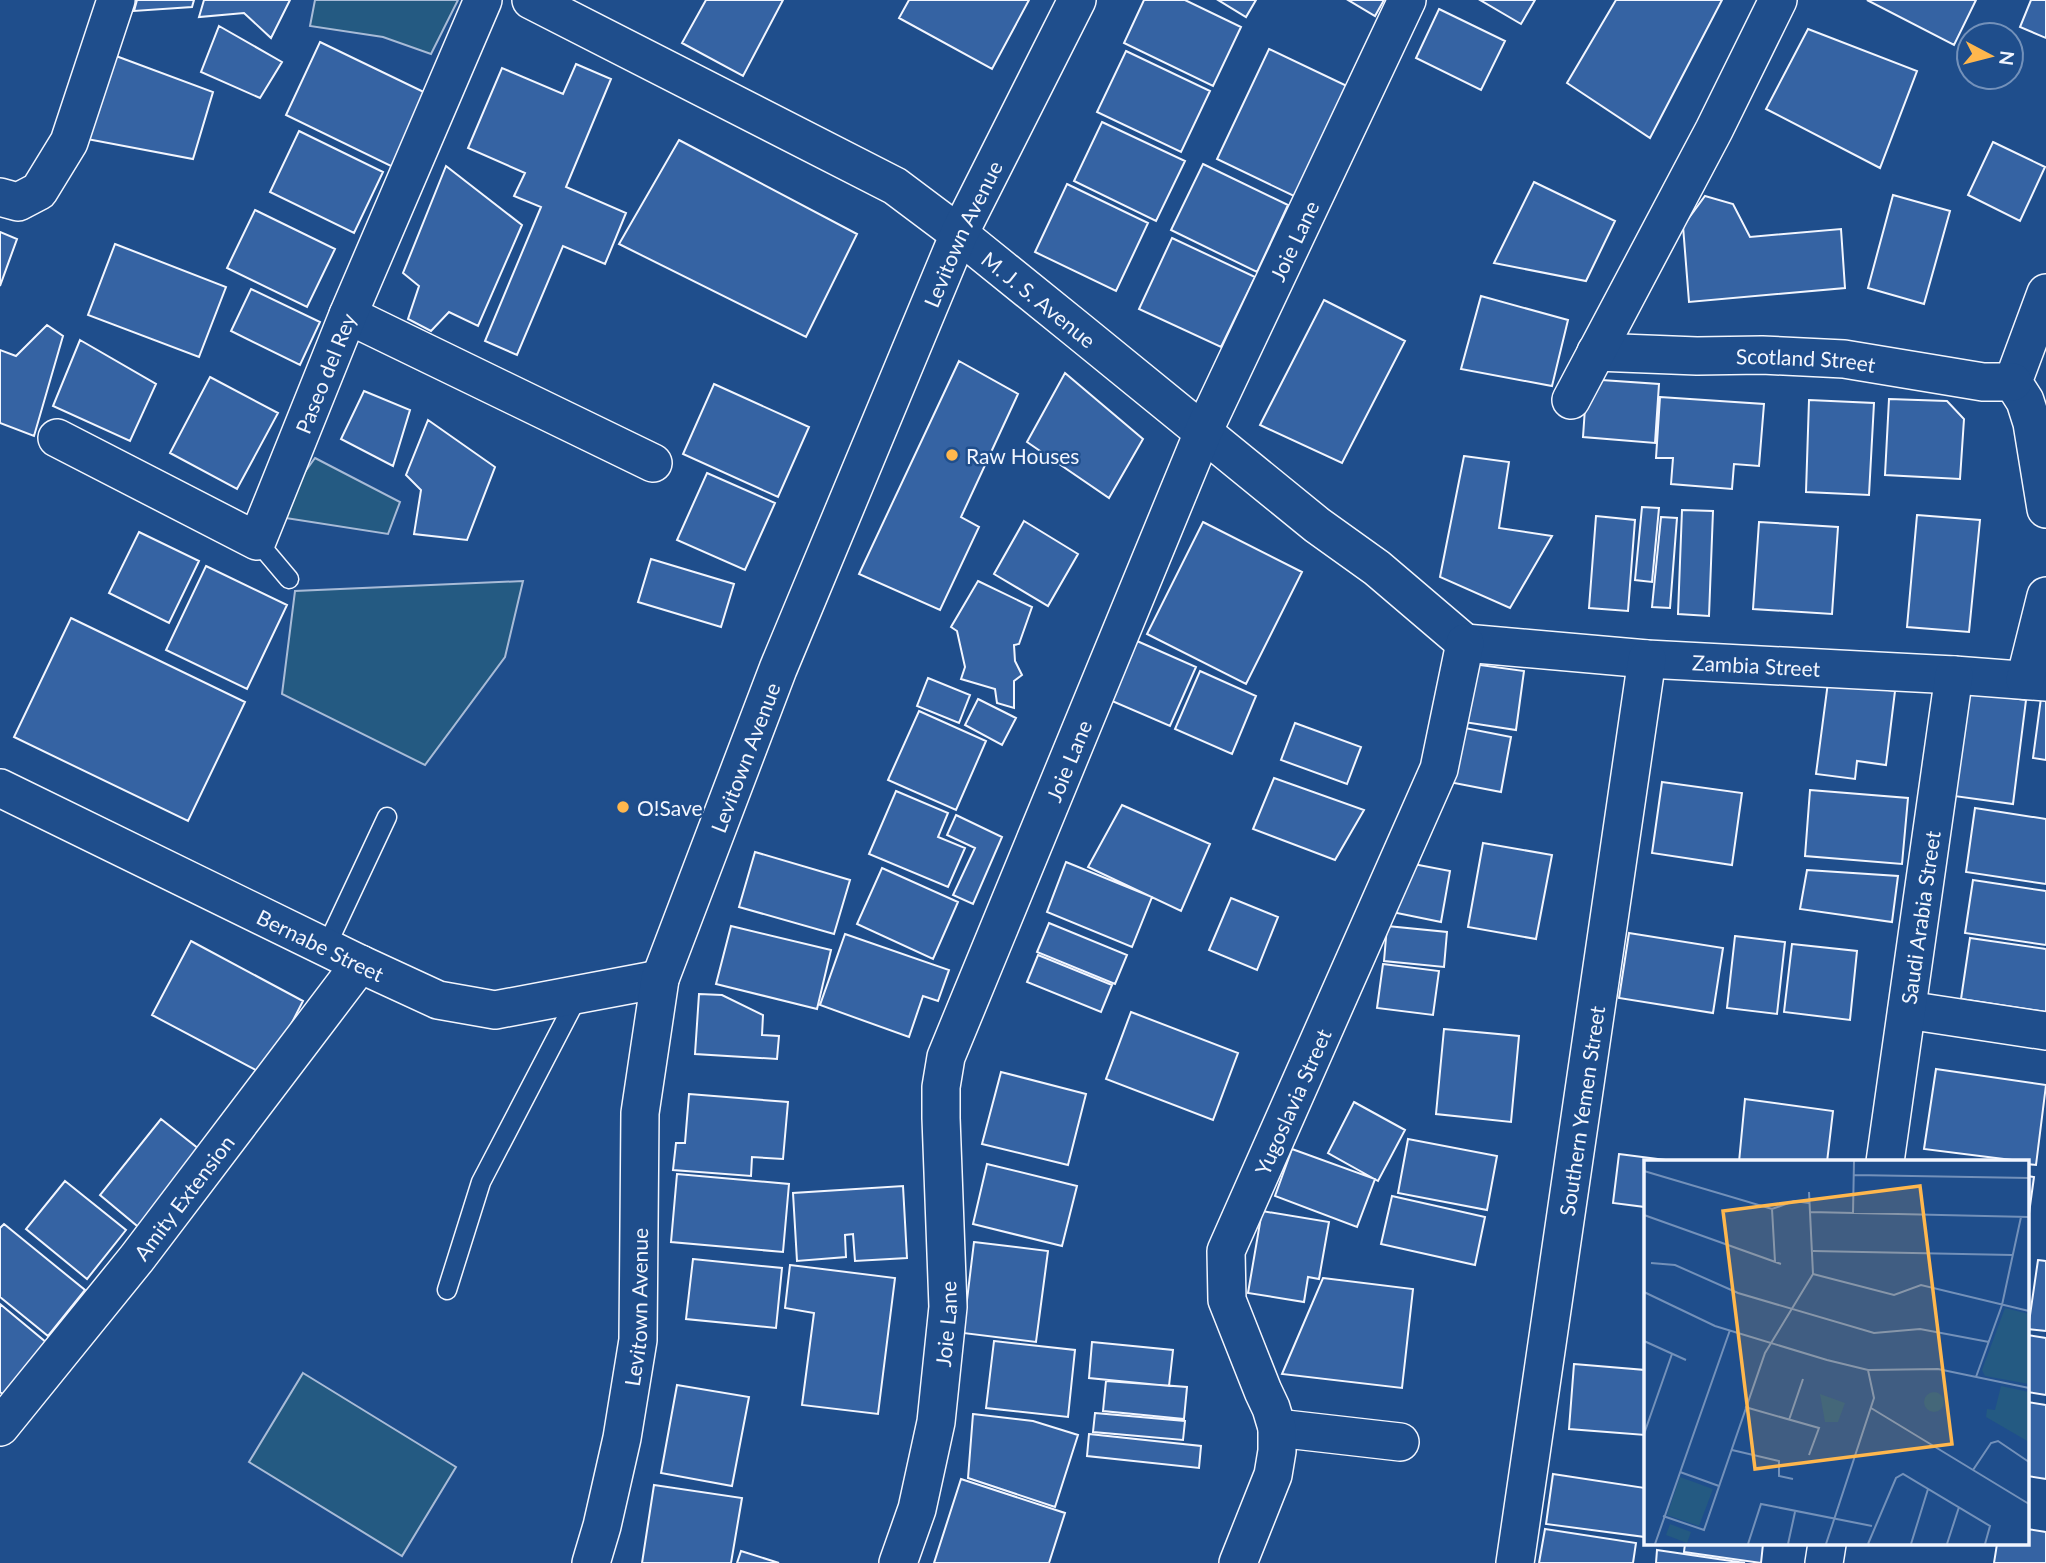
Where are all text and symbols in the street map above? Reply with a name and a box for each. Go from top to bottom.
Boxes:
north arrow [1955,21,2025,91]
text: N [1995,49,2020,67]
street label: Levitown Avenue [918,156,1007,311]
street label: Joie Lane [1264,196,1323,285]
street label: M. J. S. Avenue [977,246,1101,352]
street label: Paseo del Rey [289,309,360,437]
street label: Scotland Street [1736,342,1878,377]
place label: Raw Houses [966,443,1079,468]
marker: Raw Houses [944,447,960,463]
street label: Zambia Street [1691,649,1821,681]
street label: Levitown Avenue [705,679,784,836]
street label: Joie Lane [1040,716,1096,805]
place label: O!Save [637,795,703,820]
marker: O!Save [615,799,631,815]
street label: Saudi Arabia Street [1895,829,1944,1006]
street label: Bernabe Street [253,903,389,986]
street label: Southern Yemen Street [1553,1004,1609,1217]
street label: Yugoslavia Street [1249,1024,1335,1178]
street label: Amity Extension [128,1130,239,1265]
inset map [1644,1160,2028,1546]
street label: Levitown Avenue [618,1228,651,1388]
street label: Joie Lane [929,1280,961,1368]

